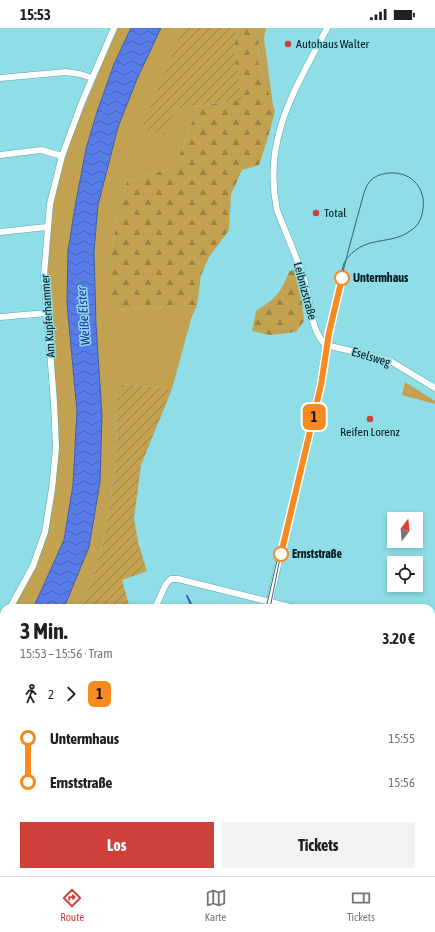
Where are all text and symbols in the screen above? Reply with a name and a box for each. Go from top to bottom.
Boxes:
text: 15:53 [20,6,51,23]
place label: Autohaus Walter [296,37,370,51]
marker: Autohaus Walter [283,39,293,49]
place label: Total [324,206,347,220]
marker: Total [311,208,321,218]
street label: Leibnizstraße [291,261,319,321]
marker: Untermhaus [334,270,350,286]
place label: Untermhaus [353,271,409,285]
street label: Am Kupferhammer [38,273,58,358]
water label: Weiße Elster [74,285,93,346]
street label: Eselsweg [350,344,393,370]
line badge: 1 [301,404,327,430]
text: 1 [311,409,317,425]
marker: Reifen Lorenz [365,414,375,424]
place label: Reifen Lorenz [340,425,401,439]
north arrow [387,512,423,548]
map controls [387,512,423,592]
marker: Ernststraße [273,546,289,562]
place label: Ernststraße [292,547,342,561]
button: locate [387,556,423,592]
text: 3 Min. [20,618,68,644]
text: 3.20 € [382,630,415,647]
text: 15:53 – 15:56 · Tram [20,646,113,661]
icon: walk [20,683,42,705]
icon: forward [60,683,82,705]
text: 1 [96,686,103,702]
text: 2 [48,687,54,702]
text: Untermhaus [50,730,119,747]
text: 15:55 [388,731,415,746]
text: Ernststraße [50,774,112,791]
text: 15:56 [388,775,415,790]
button: Los [20,822,214,868]
button: Tickets [222,822,415,868]
tab: Route [60,887,84,923]
tab: Karte [205,887,227,923]
tab: Tickets [347,887,375,923]

